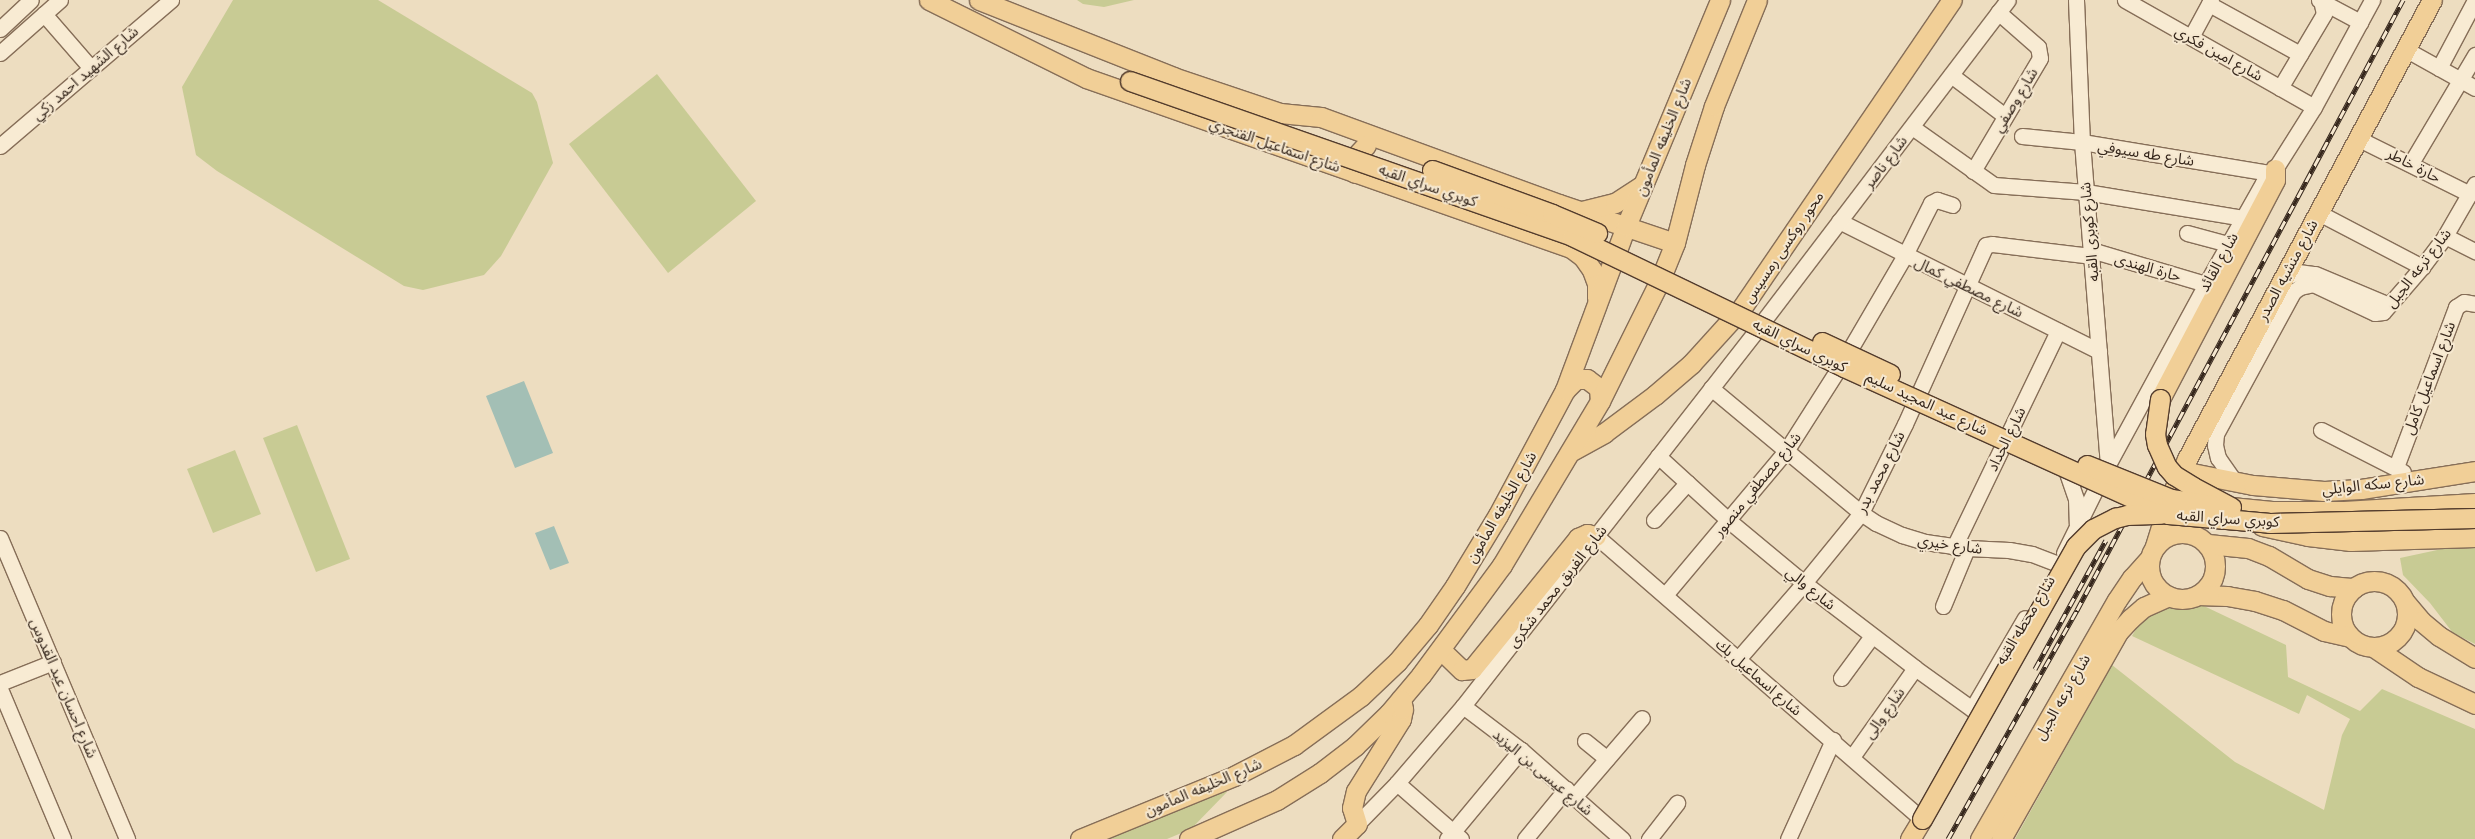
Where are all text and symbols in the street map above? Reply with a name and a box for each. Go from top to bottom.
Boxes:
street label: شارع امين فكري [2172,21,2266,85]
street label: شارع الشهيد احمد زكي [28,22,142,124]
street label: شارع وصفي [1989,64,2041,136]
street label: شارع الخليفه المأمون [1631,76,1695,198]
street label: شارع اسماعيل الفنجري [1207,114,1343,176]
street label: شارع ناصر [1859,132,1911,192]
street label: شارع طه سيوفي [2096,136,2196,170]
street label: حارة خاطر [2384,144,2444,186]
street label: كوبري سراي القبه [1376,160,1480,210]
street label: شارع كوبرى القبه [2076,182,2102,282]
street label: محور روكسى رمسيس [1739,188,1827,306]
street label: شارع منشيه الصدر [2253,216,2321,324]
street label: شارع ترعه الجبل [2381,225,2455,311]
street label: شارع القائد [2194,229,2242,295]
street label: حارة الهندى [2113,249,2183,285]
street label: شارع مصطفي كمال [1912,253,2026,321]
street label: كوبري سراي القبه [1750,314,1850,376]
street label: شارع اسماعيل كامل [2399,319,2459,437]
street label: شارع عبد المجيد سليم [1863,367,1991,439]
street label: شارع الحداد [1983,404,2029,474]
street label: شارع مصطفي منصور [1709,428,1805,540]
street label: شارع محمد بدر [1852,428,1908,516]
street label: شارع الخليفه المأمون [1462,448,1540,566]
street label: شارع سكه الوايلي [2321,470,2425,498]
street label: كوبري سراي القبه [2176,505,2280,531]
street label: شارع الفريق محمد شكرى [1504,521,1610,651]
street label: شارع خيري [1916,531,1984,557]
street label: شارع والي [1783,563,1839,613]
street label: شارع محطه القبه [1991,572,2059,668]
street label: شارع احسان عبد القدوس [26,615,102,761]
street label: شارع اسماعيل بك [1712,635,1806,719]
street label: شارع ترعه الجبل [2030,651,2094,743]
street label: شارع والى [1860,684,1908,742]
street label: شارع عيسى بن اليزيد [1489,725,1597,819]
street label: شارع الخليفه المأمون [1142,754,1264,820]

